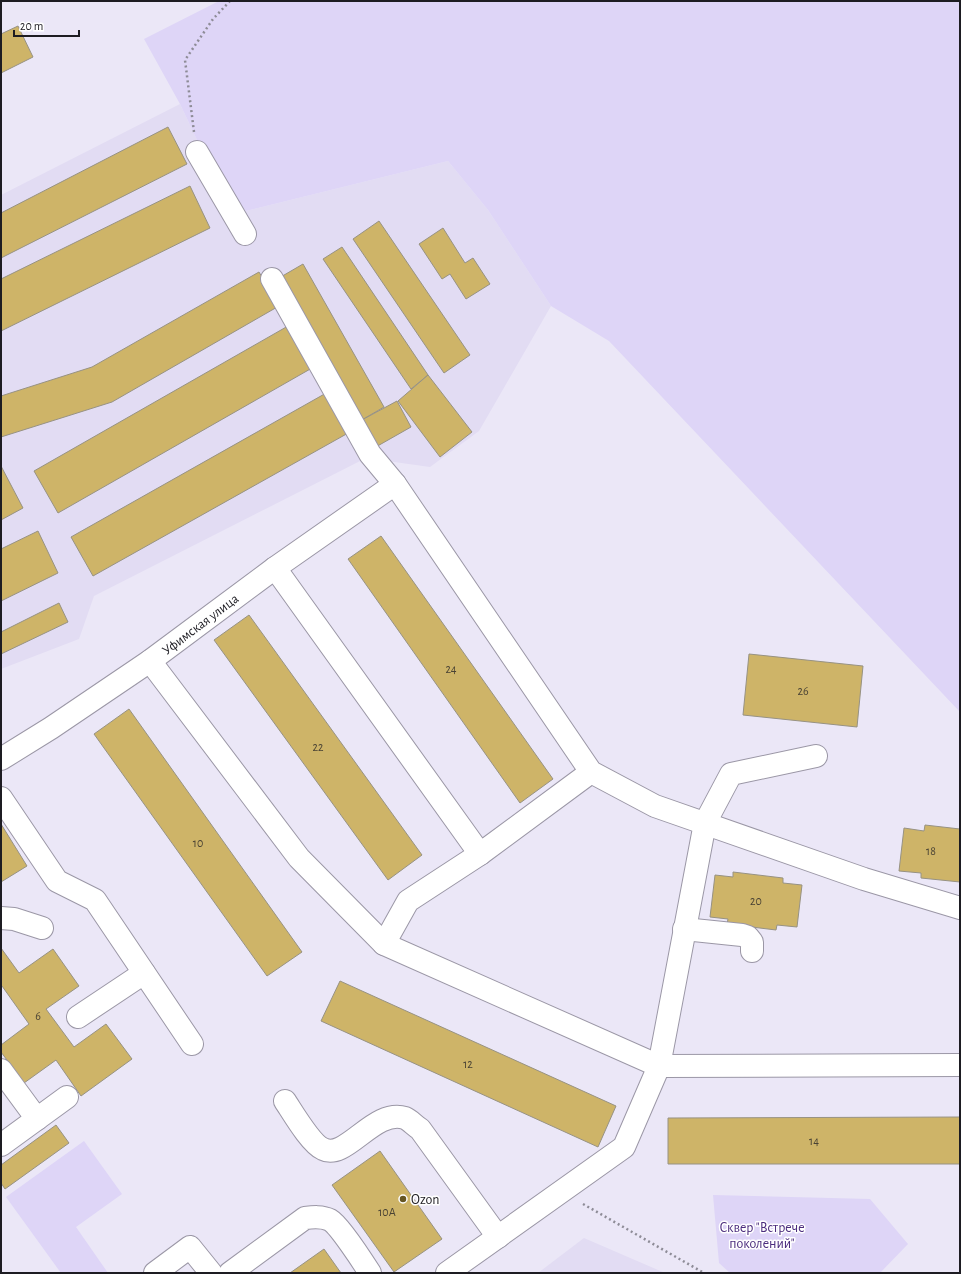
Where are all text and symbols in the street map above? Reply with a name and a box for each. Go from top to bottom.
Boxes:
scale bar [14,12,79,38]
text: 20 m [20,20,43,32]
street label: Уфимская улица [160,591,242,658]
house number: 24 [445,663,457,675]
house number: 26 [797,685,809,697]
house number: 22 [313,741,324,753]
house number: 10 [193,837,203,849]
house number: 18 [926,845,936,857]
house number: 20 [750,895,762,907]
house number: 6 [35,1010,41,1022]
house number: 12 [463,1058,473,1070]
house number: 14 [809,1135,819,1147]
place label: Ozon [411,1193,439,1207]
marker: Ozon [398,1194,408,1204]
house number: 10А [378,1206,396,1218]
park label: Сквер "Встрече поколений" [719,1221,805,1251]

